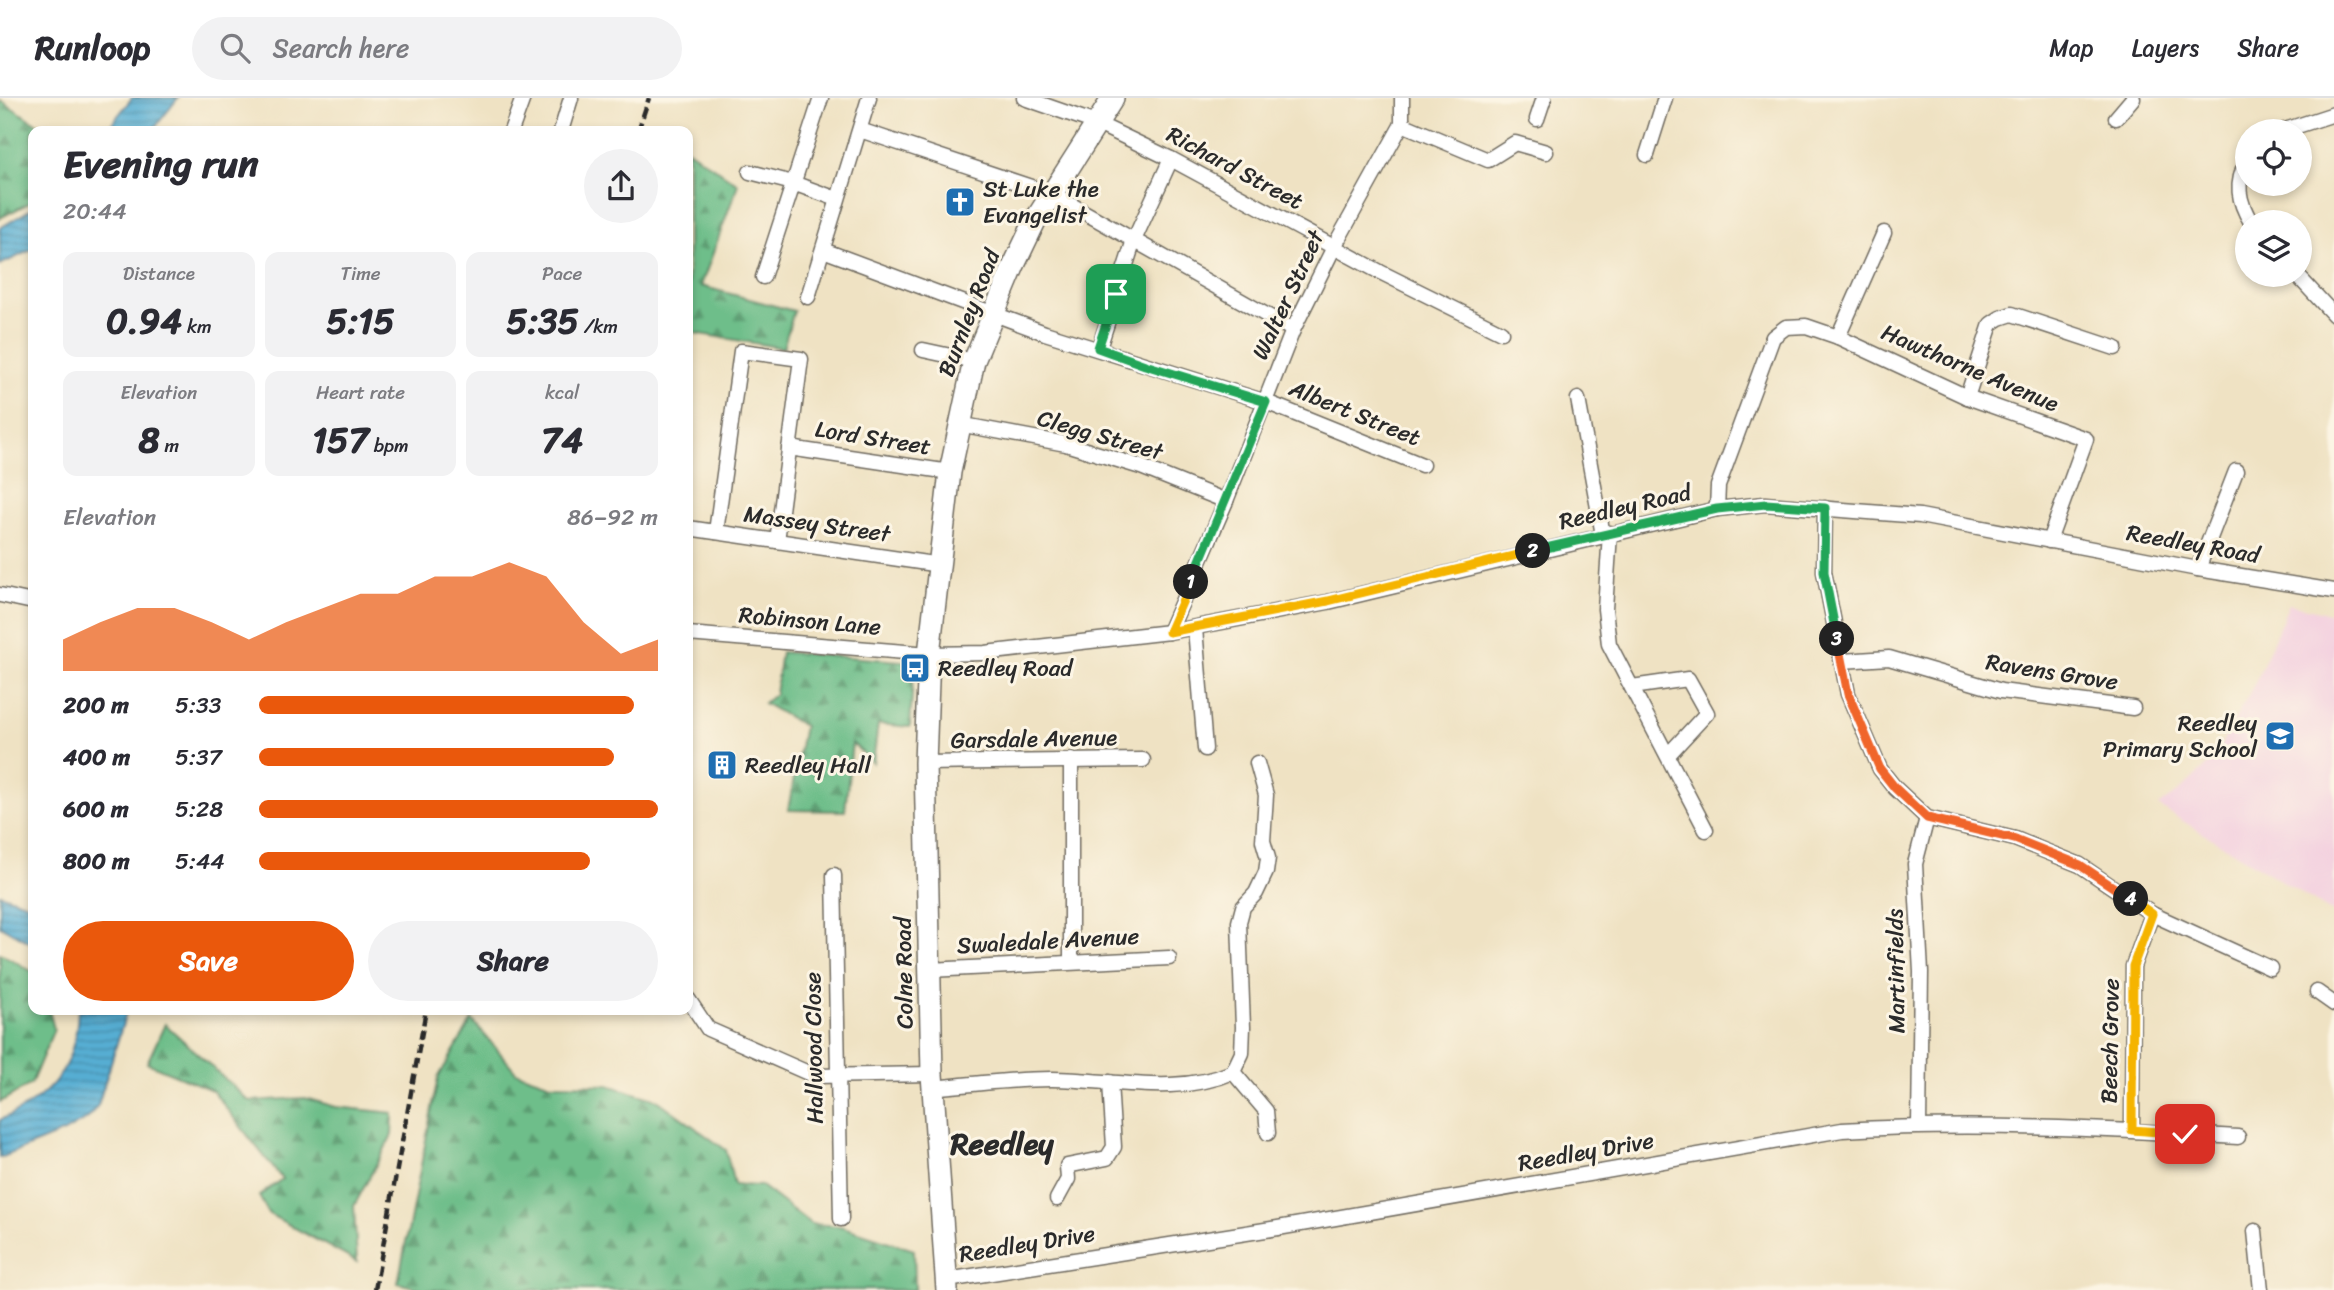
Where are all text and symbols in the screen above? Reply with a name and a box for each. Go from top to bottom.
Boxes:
search box [192,17,682,80]
text: Runloop [35,19,150,77]
text: Search here [272,25,409,71]
text: Map [2049,27,2094,69]
text: Layers [2132,27,2199,69]
text: Share [2237,27,2299,69]
icon: search [216,29,254,67]
street label: Richard Street [1159,115,1311,221]
map controls [2235,119,2312,287]
button: locate [2235,119,2312,196]
text: Evening run [63,131,259,198]
button: share [584,149,658,223]
place label: St Luke the Evangelist [983,169,1099,236]
church icon: St Luke the Evangelist [943,185,977,219]
text: 20:44 [63,191,127,232]
button: layers [2235,210,2312,287]
street label: Walter Street [1240,222,1337,367]
street label: Burnley Road [926,241,1013,383]
text: Distance [123,257,195,290]
text: Time [340,257,381,290]
text: Pace [542,257,582,290]
pin [1086,264,1146,324]
icon: arrive [1097,275,1135,313]
text: 0.94 [106,290,182,352]
text: 5:15 [326,290,395,352]
text: 5:35 [506,290,579,352]
text: km [182,310,212,343]
text: /km [579,310,618,343]
street label: Hawthorne Avenue [1875,312,2065,424]
street label: Albert Street [1282,368,1427,458]
text: Elevation [120,376,197,409]
text: Heart rate [316,376,405,409]
text: kcal [545,376,579,409]
street label: Clegg Street [1032,398,1169,473]
text: 8 [139,409,160,471]
text: 157 [312,409,369,471]
text: 74 [541,409,583,471]
street label: Lord Street [812,409,934,467]
text: m [160,429,179,462]
text: bpm [369,429,409,462]
street label: Reedley Road [1555,471,1697,542]
street label: Massey Street [741,493,894,555]
text: Elevation [63,497,156,538]
text: 86–92 m [567,497,658,538]
street label: Reedley Road [2123,512,2265,576]
pin: 2 [1516,533,1550,568]
text: 2 [1527,534,1538,567]
pin: 1 [1174,564,1208,600]
text: 1 [1186,565,1195,598]
street label: Robinson Lane [737,594,883,648]
pin: 3 [1820,622,1854,656]
text: 3 [1831,622,1842,655]
street label: Ravens Grove [1983,641,2121,703]
place label: Reedley Road [938,648,1074,689]
bus stop icon: Reedley Road [898,651,932,685]
text: 200 m [63,685,129,726]
text: 5:33 [175,685,221,726]
place label: Reedley Primary School [2103,703,2257,770]
street label: Garsdale Avenue [950,717,1118,761]
school or university icon: Reedley Primary School [2263,719,2297,753]
text: 400 m [63,737,130,778]
text: 5:37 [175,737,222,778]
place label: Reedley Hall [745,745,872,786]
building icon: Reedley Hall [705,748,739,782]
text: 600 m [63,789,129,830]
text: 5:28 [175,789,223,830]
text: 800 m [63,841,130,882]
text: 5:44 [175,841,225,882]
pin: 4 [2114,882,2148,916]
text: 4 [2125,882,2136,915]
street label: Martinfields [1874,908,1918,1034]
street label: Colne Road [882,915,925,1029]
street label: Swaledale Avenue [956,916,1140,966]
button: Save [63,921,354,1001]
button: Share [368,921,658,1001]
street label: Hallwood Close [792,972,836,1124]
street label: Beech Grove [2088,978,2132,1104]
pin [2155,1104,2215,1164]
icon: check [2166,1115,2204,1153]
district label: Reedley [949,1117,1054,1171]
street label: Reedley Drive [1515,1120,1657,1184]
street label: Reedley Drive [956,1213,1098,1275]

